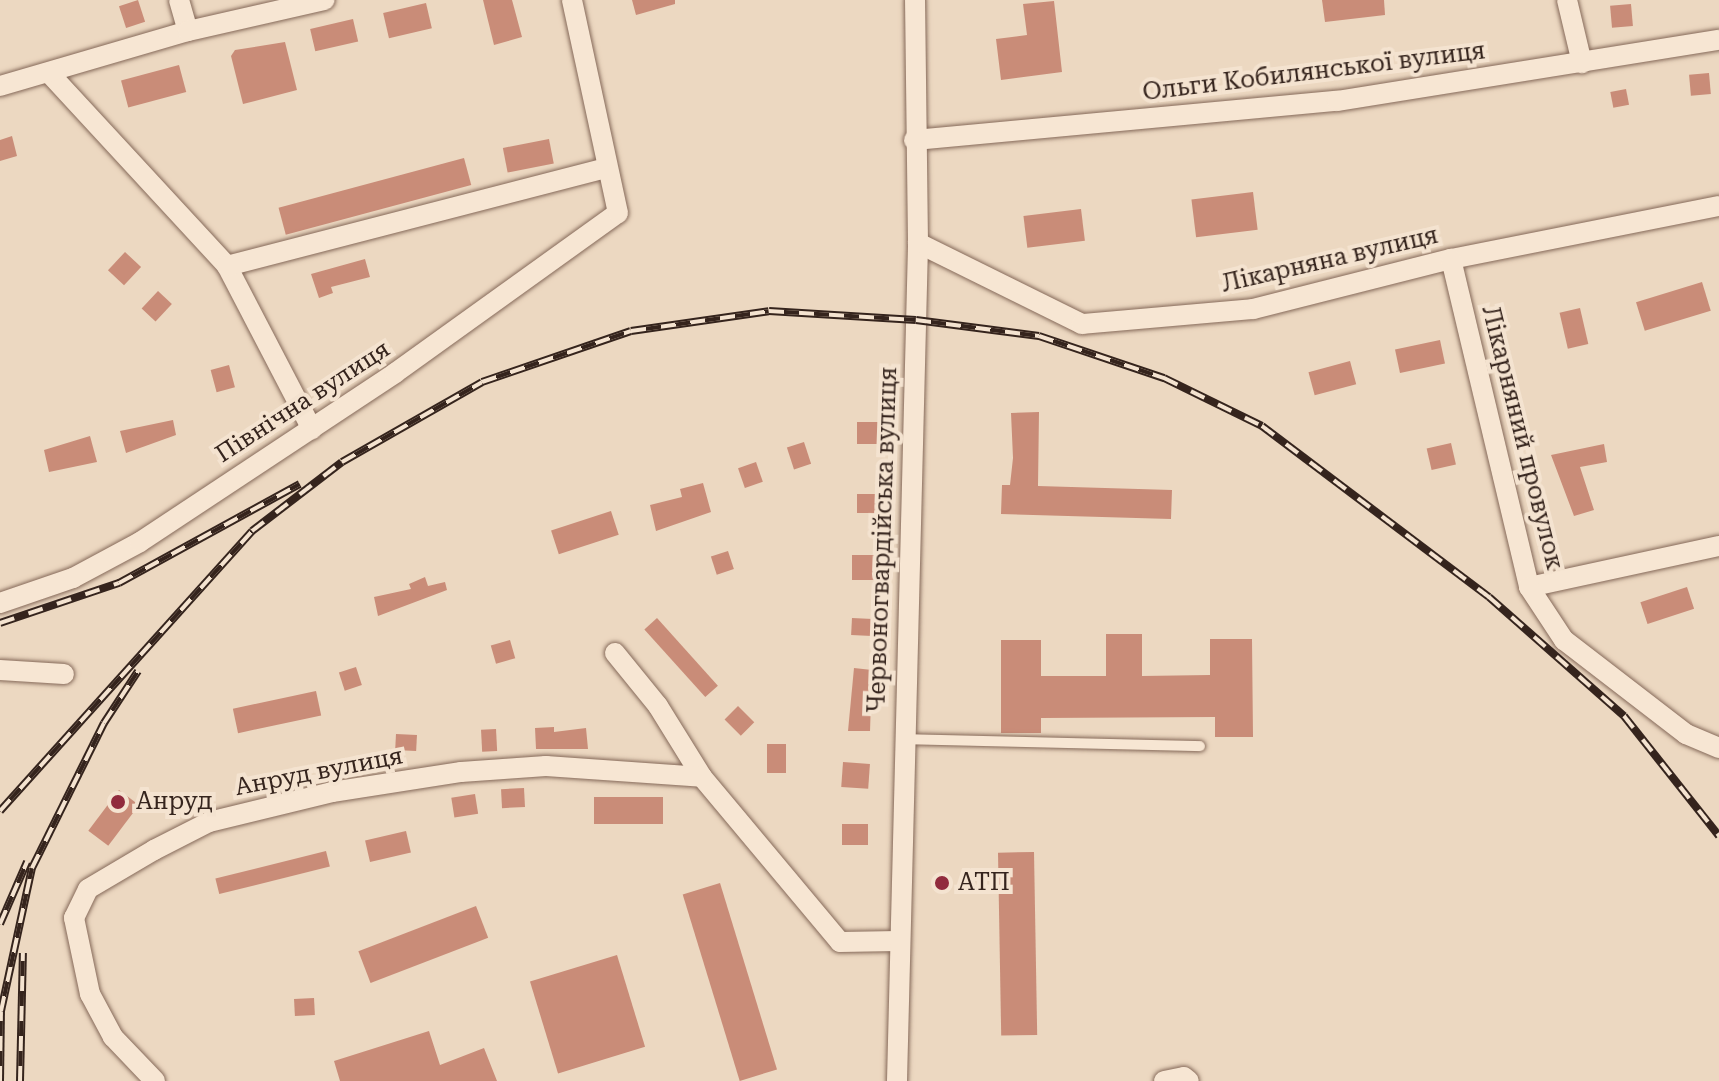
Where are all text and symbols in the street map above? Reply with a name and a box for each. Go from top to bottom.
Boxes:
street label: Ольги Кобилянської вулиця [1141,37,1487,107]
street label: Лікарняна вулиця [1219,221,1441,299]
street label: Лікарняний провулок [1475,303,1569,573]
street label: Північна вулиця [211,335,395,469]
street label: Червоногвардійська вулиця [863,366,903,714]
street label: Анруд вулиця [233,742,405,802]
place label: Анруд [136,788,213,816]
marker: Анруд [107,791,129,813]
place label: АТП [958,869,1010,897]
marker: АТП [933,874,951,892]

